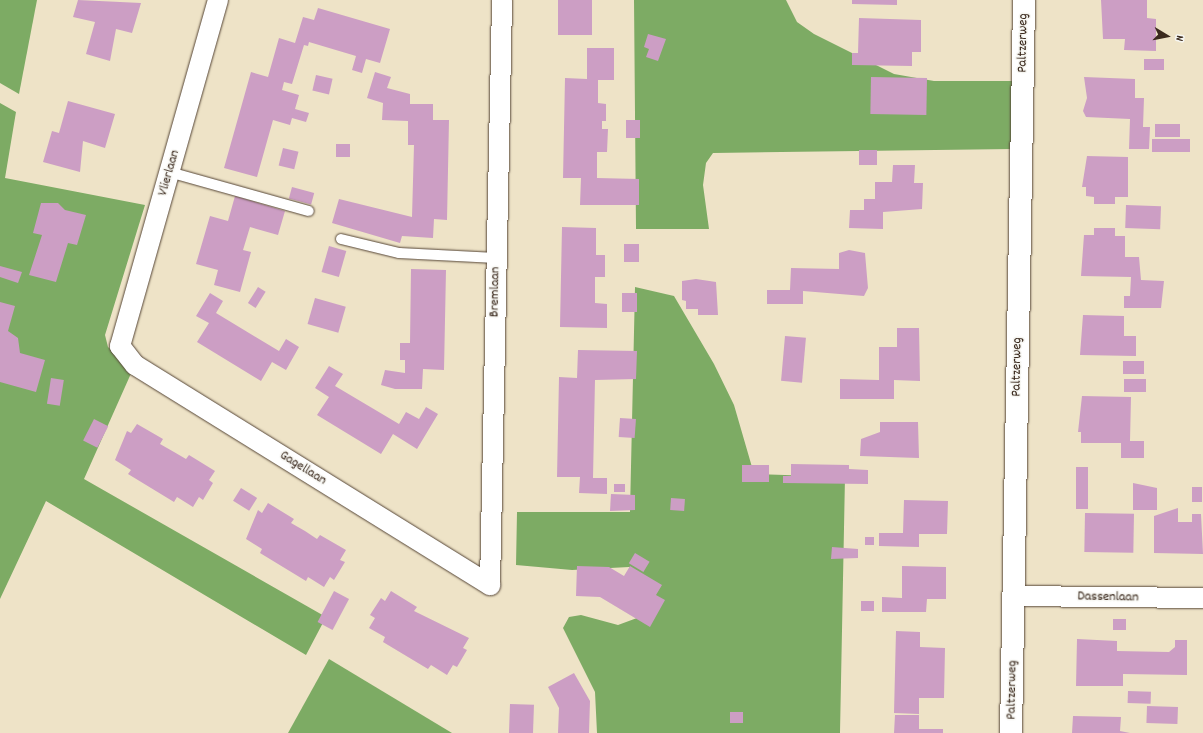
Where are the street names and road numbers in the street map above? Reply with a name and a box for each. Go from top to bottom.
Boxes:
street label: Paltzerweg [1014,13,1032,73]
street label: Vlierlaan [154,148,184,198]
street label: Bremlaan [486,267,504,317]
street label: Paltzerweg [1008,337,1026,397]
street label: Gagellaan [276,447,330,489]
street label: Dassenlaan [1077,588,1139,606]
street label: Paltzerweg [1003,660,1021,720]

